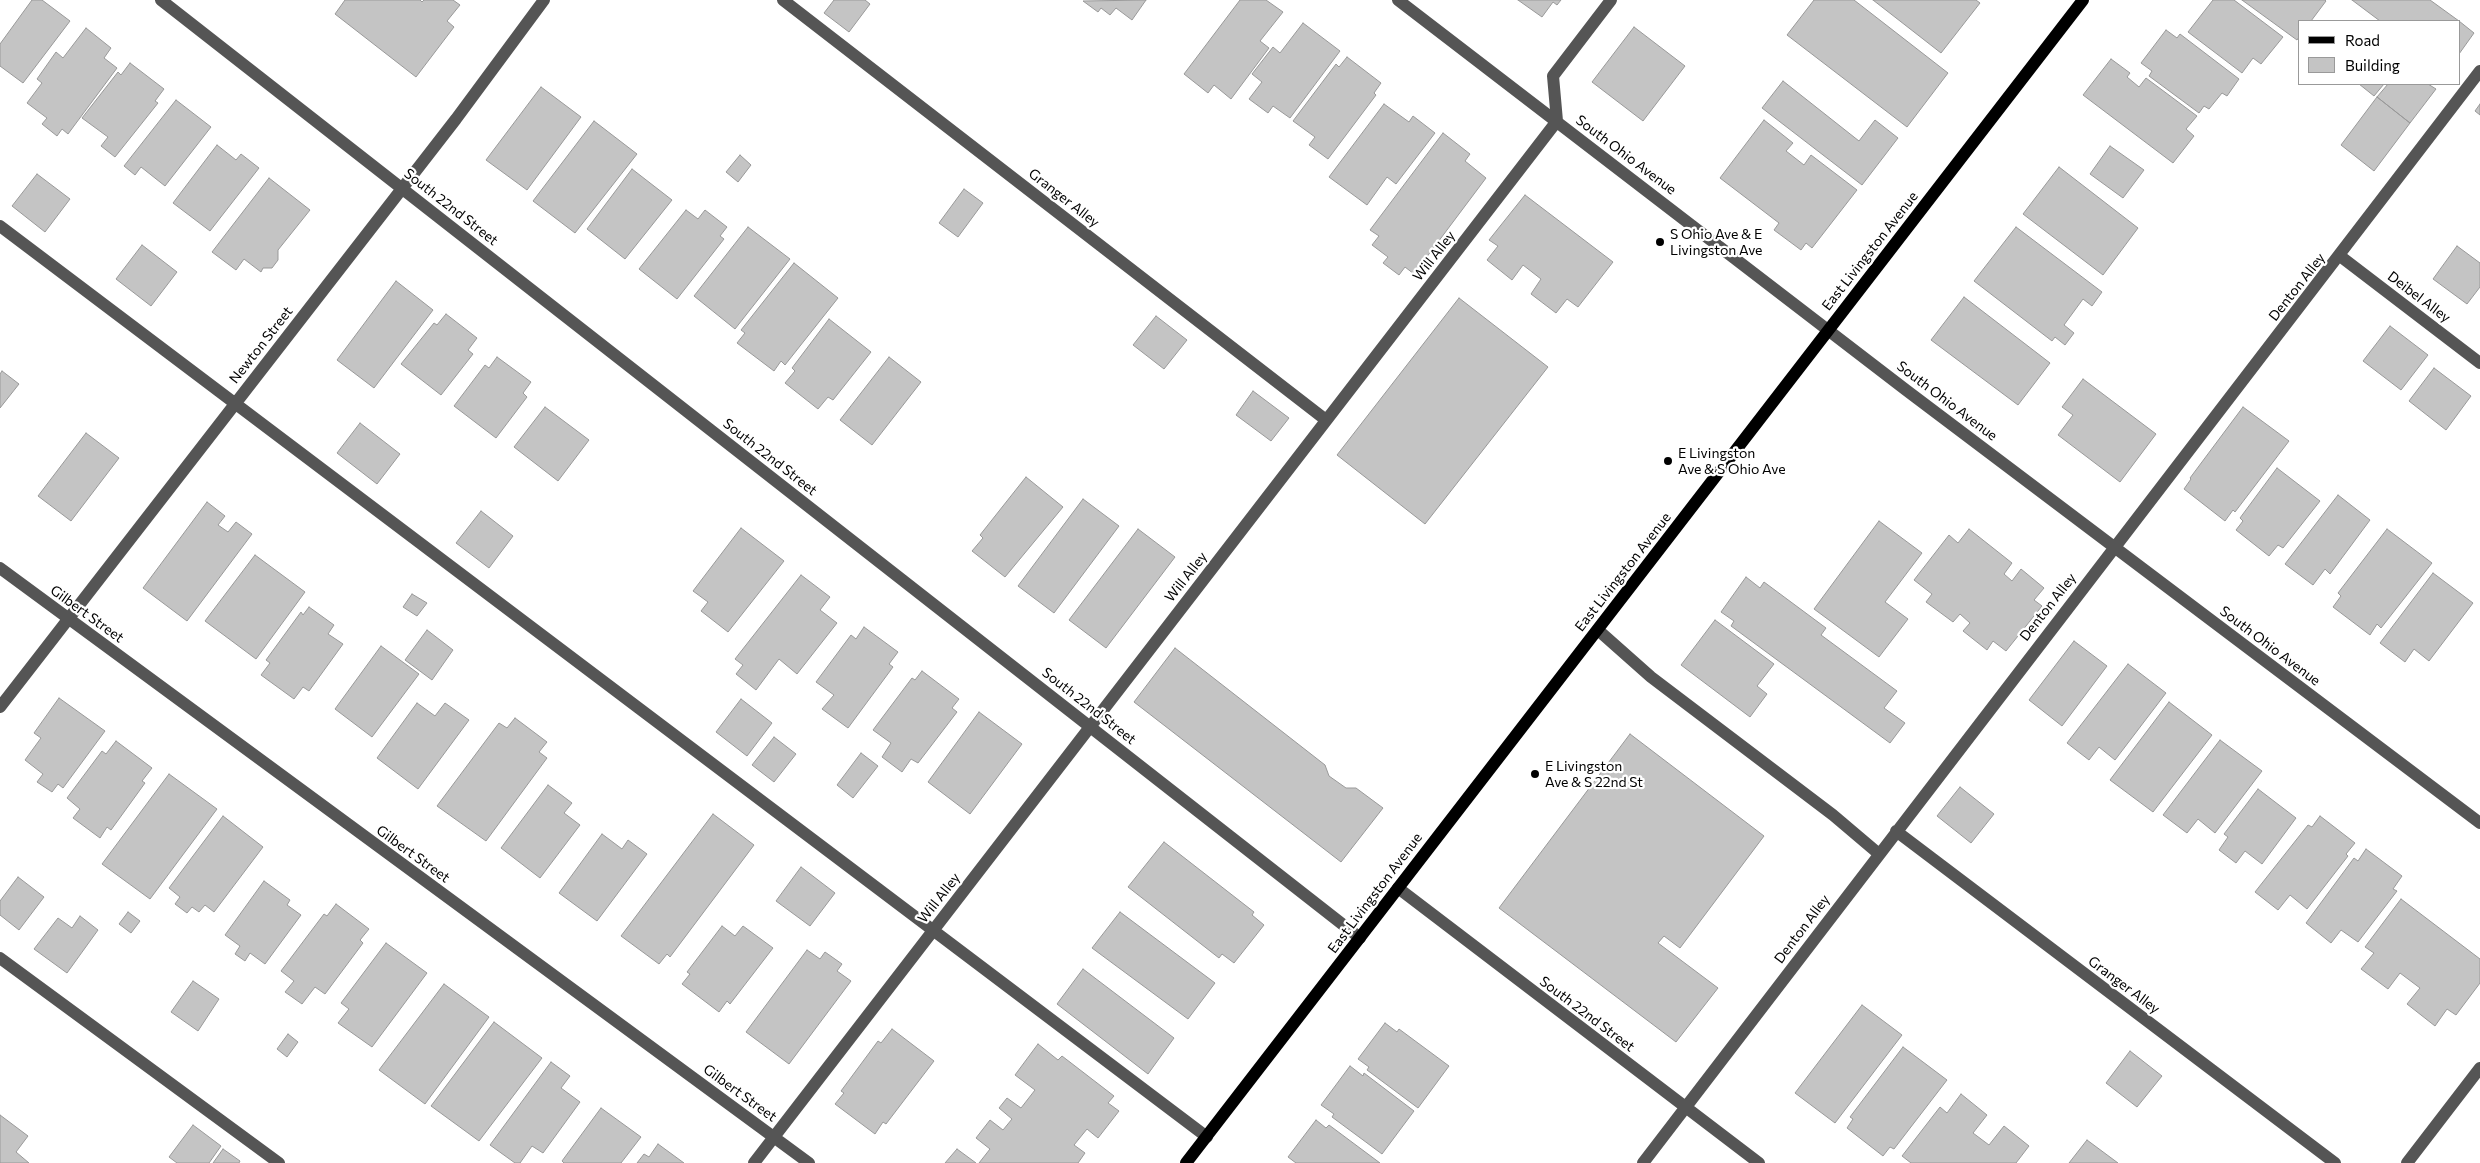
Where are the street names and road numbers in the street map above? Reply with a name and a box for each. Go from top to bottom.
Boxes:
street label: South Ohio Avenue [1572,112,1680,198]
street label: South 22nd Street [401,165,501,249]
street label: Granger Alley [1025,165,1103,231]
street label: East Livingston Avenue [1818,188,1922,314]
street label: Will Alley [1409,228,1459,284]
street label: Denton Alley [2265,250,2329,324]
street label: Deibel Alley [2384,268,2454,326]
street label: Newton Street [226,303,296,387]
street label: South Ohio Avenue [1893,358,2001,444]
street label: South 22nd Street [720,415,820,499]
street label: East Livingston Avenue [1571,509,1675,635]
street label: Will Alley [1161,549,1211,605]
street label: Denton Alley [2016,570,2080,644]
street label: Gilbert Street [47,582,127,646]
street label: South Ohio Avenue [2216,603,2324,689]
street label: South 22nd Street [1039,664,1139,748]
street label: Gilbert Street [373,822,453,886]
street label: East Livingston Avenue [1324,830,1426,956]
street label: Will Alley [914,870,964,926]
street label: Denton Alley [1771,891,1833,967]
street label: Granger Alley [2085,953,2163,1017]
street label: South 22nd Street [1536,973,1638,1055]
street label: Gilbert Street [700,1061,780,1125]

